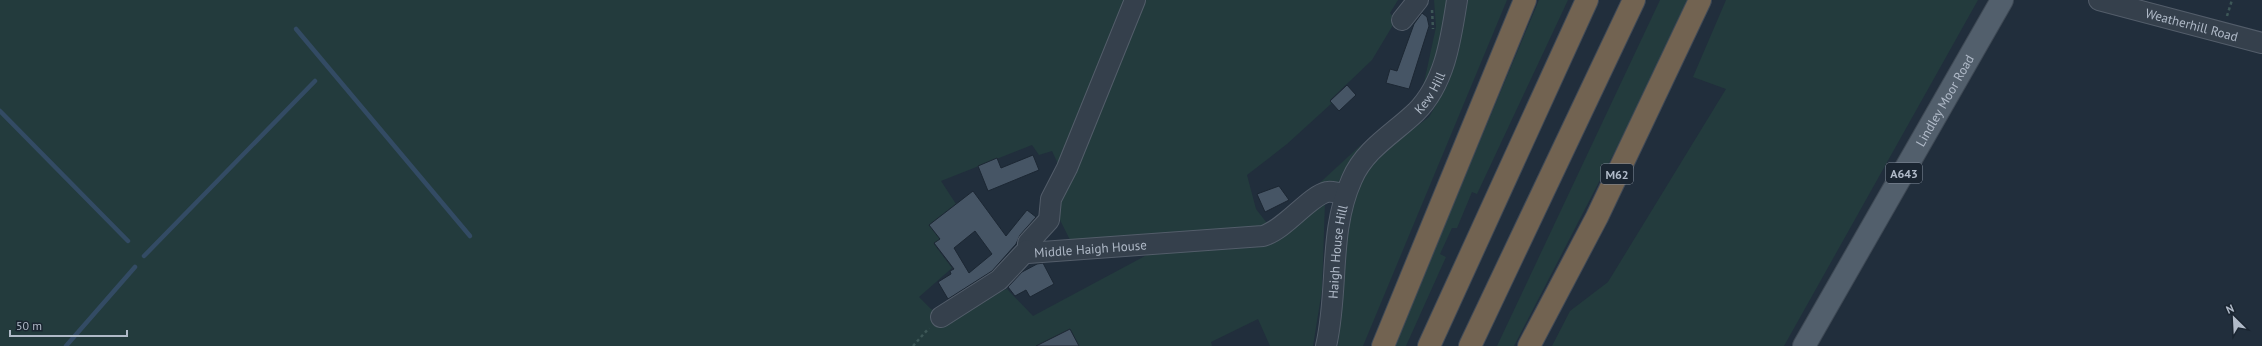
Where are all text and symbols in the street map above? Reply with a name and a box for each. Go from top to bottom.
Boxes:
street label: Weatherhill Road [2144,4,2240,45]
street label: Lindley Moor Road [1912,51,1978,149]
street label: Kew Hill [1410,69,1449,117]
road number: A643 [1886,163,1922,183]
road number: M62 [1601,164,1633,184]
street label: Haigh House Hill [1324,203,1351,299]
street label: Middle Haigh House [1034,236,1147,261]
north arrow [2214,298,2254,338]
text: N [2224,301,2236,317]
scale bar [10,312,127,338]
text: 50 m [16,318,42,333]

